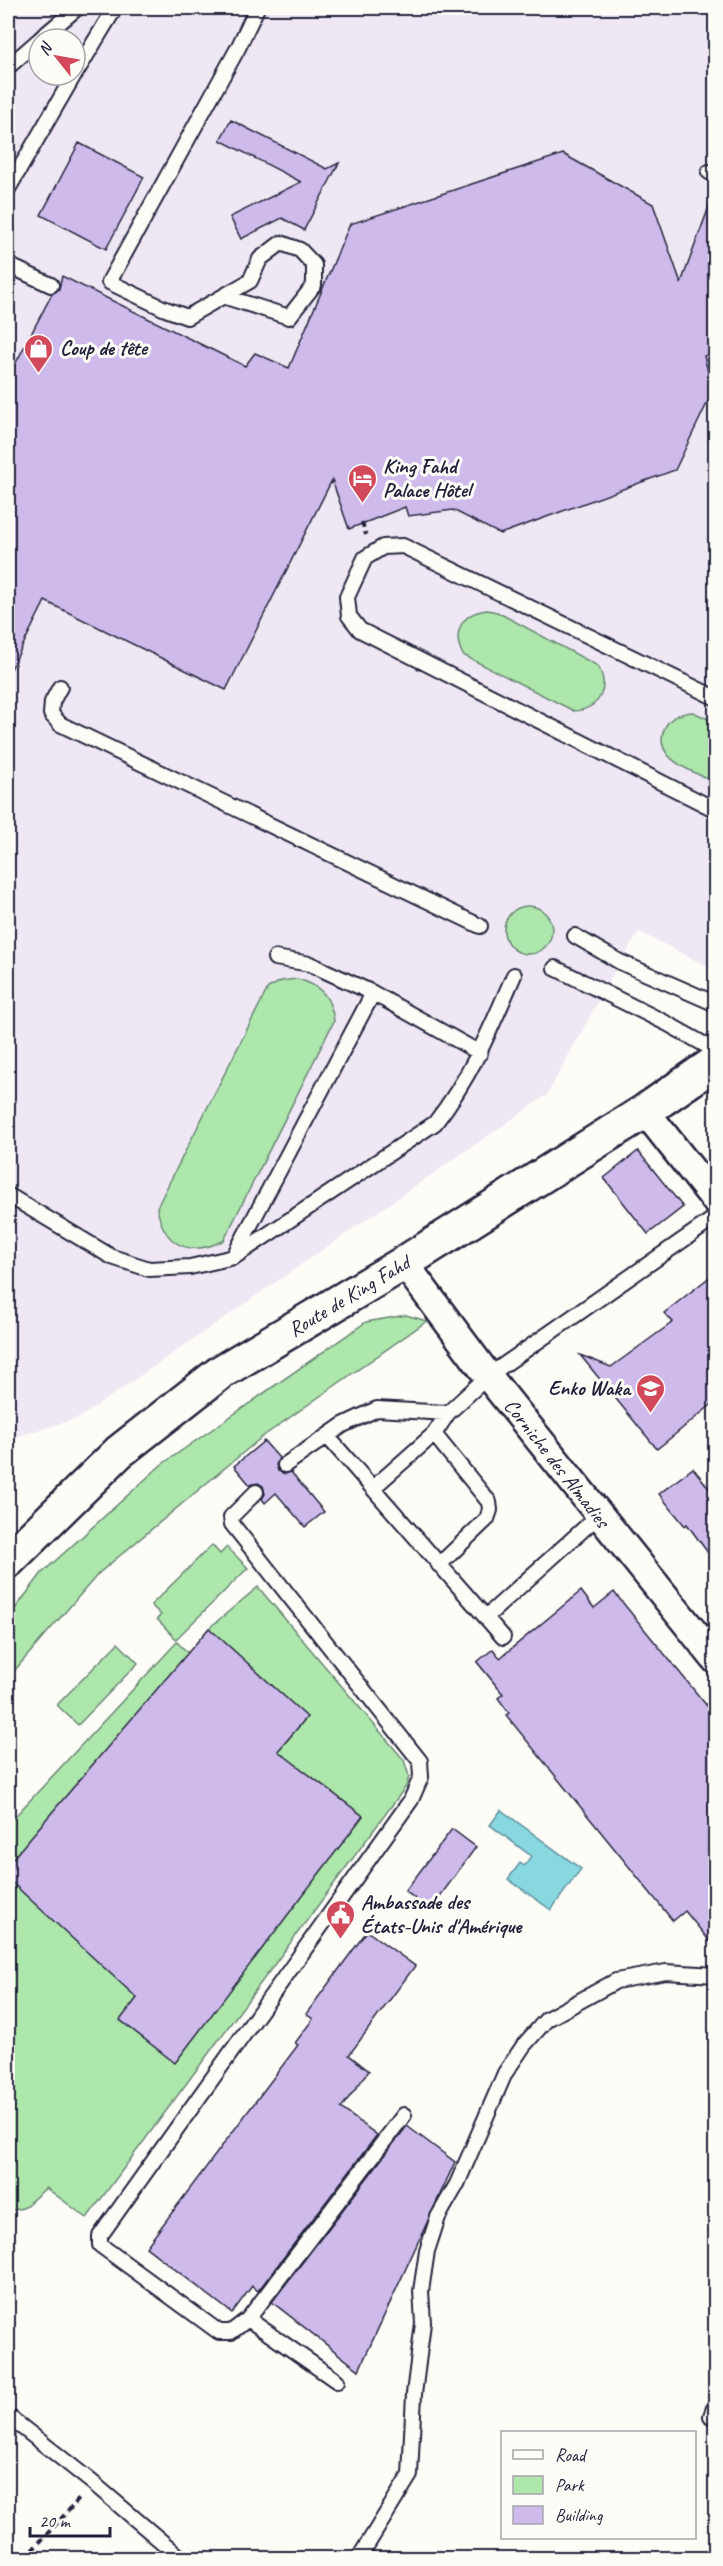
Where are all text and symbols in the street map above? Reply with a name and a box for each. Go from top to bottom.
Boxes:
north arrow [27,27,87,87]
text: N [34,38,58,59]
shop icon: Coup de tête [23,332,55,374]
place label: Coup de tête [60,335,149,361]
place label: King Fahd Palace Hôtel [383,453,475,503]
hotel icon: King Fahd Palace Hôtel [346,462,378,504]
street label: Route de King Fahd [284,1248,417,1342]
school or university icon: Enko Waka [635,1372,667,1414]
place label: Enko Waka [548,1375,632,1401]
street label: Corniche des Almadies [499,1393,617,1534]
place label: Ambassade des États-Unis d'Amérique [361,1889,523,1939]
public building icon: Ambassade des États-Unis d'Amérique [324,1898,356,1940]
legend [501,2431,696,2539]
text: Road [555,2444,588,2466]
text: Park [555,2474,585,2496]
scale bar [30,2500,110,2538]
text: Building [555,2504,604,2526]
text: 20 m [39,2510,72,2532]

